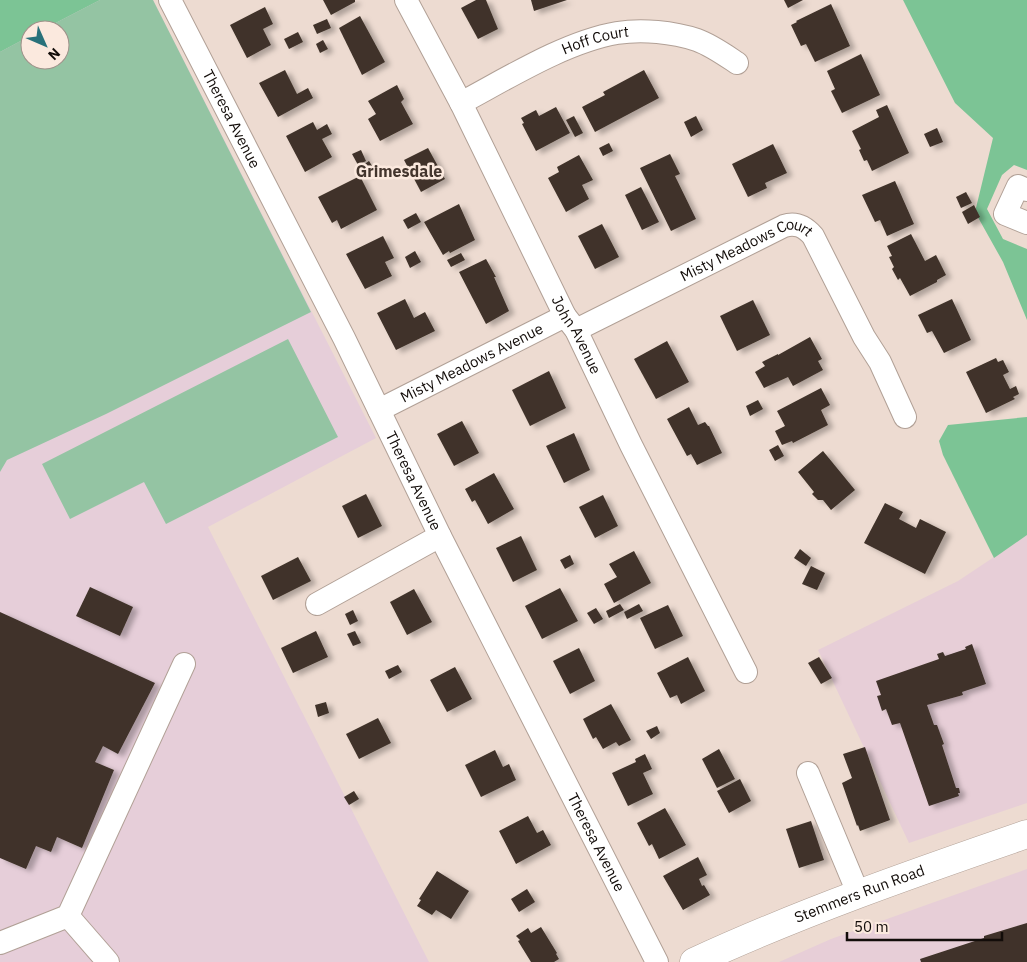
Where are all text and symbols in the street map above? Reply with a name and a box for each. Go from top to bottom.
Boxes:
north arrow [20,20,70,70]
street label: Hoff Court [559,22,630,58]
text: N [44,44,64,64]
street label: Theresa Avenue [199,67,265,171]
district label: Grimesdale [356,161,442,181]
street label: Misty Meadows Court [677,214,818,285]
street label: John Avenue [548,293,606,377]
street label: Misty Meadows Avenue [397,319,546,407]
street label: Theresa Avenue [382,428,446,533]
street label: Theresa Avenue [563,790,629,895]
street label: Stemmers Run Road [791,861,927,927]
scale bar [847,910,1002,942]
text: 50 m [854,917,889,936]

